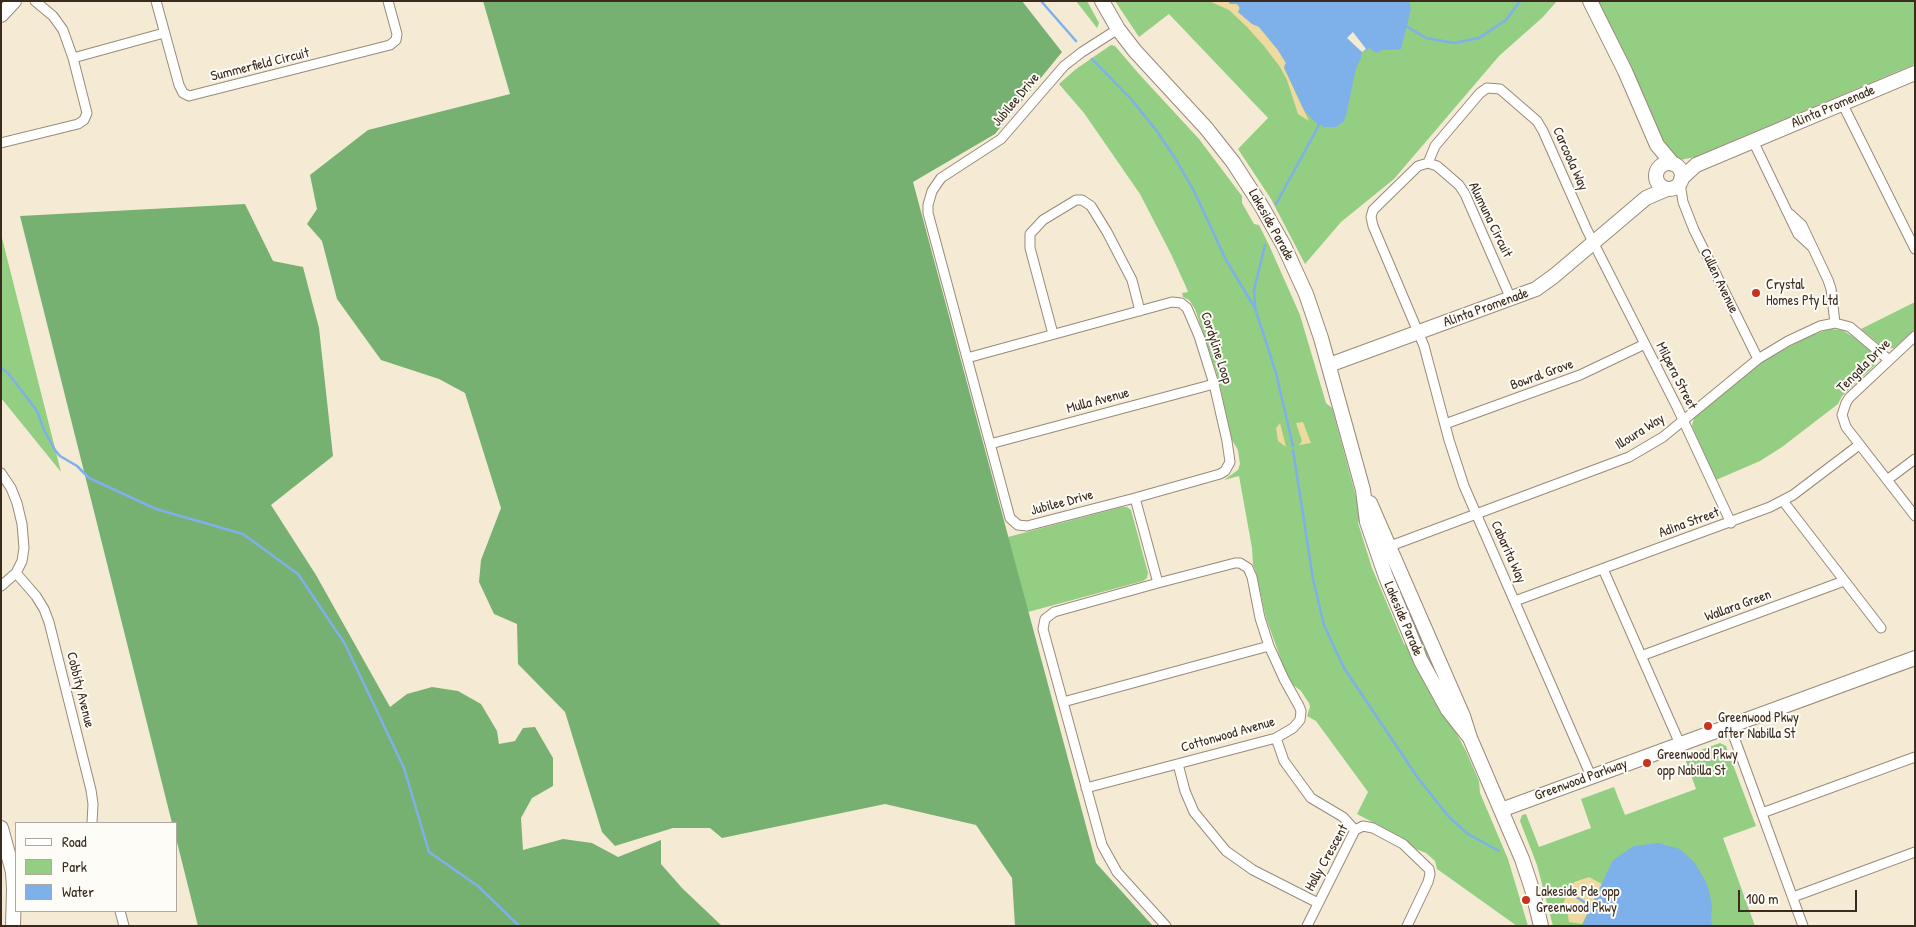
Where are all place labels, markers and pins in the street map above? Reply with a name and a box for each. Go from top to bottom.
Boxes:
place label: Crystal Homes Pty Ltd [1766,277,1838,310]
marker: Crystal Homes Pty Ltd [1750,287,1762,299]
place label: Greenwood Pkwy after Nabilla St [1718,710,1799,742]
marker: Greenwood Pkwy after Nabilla St [1702,720,1714,732]
place label: Greenwood Pkwy opp Nabilla St [1657,747,1738,780]
marker: Greenwood Pkwy opp Nabilla St [1641,757,1653,769]
place label: Lakeside Pde opp Greenwood Pkwy [1536,884,1619,916]
marker: Lakeside Pde opp Greenwood Pkwy [1520,894,1532,906]

